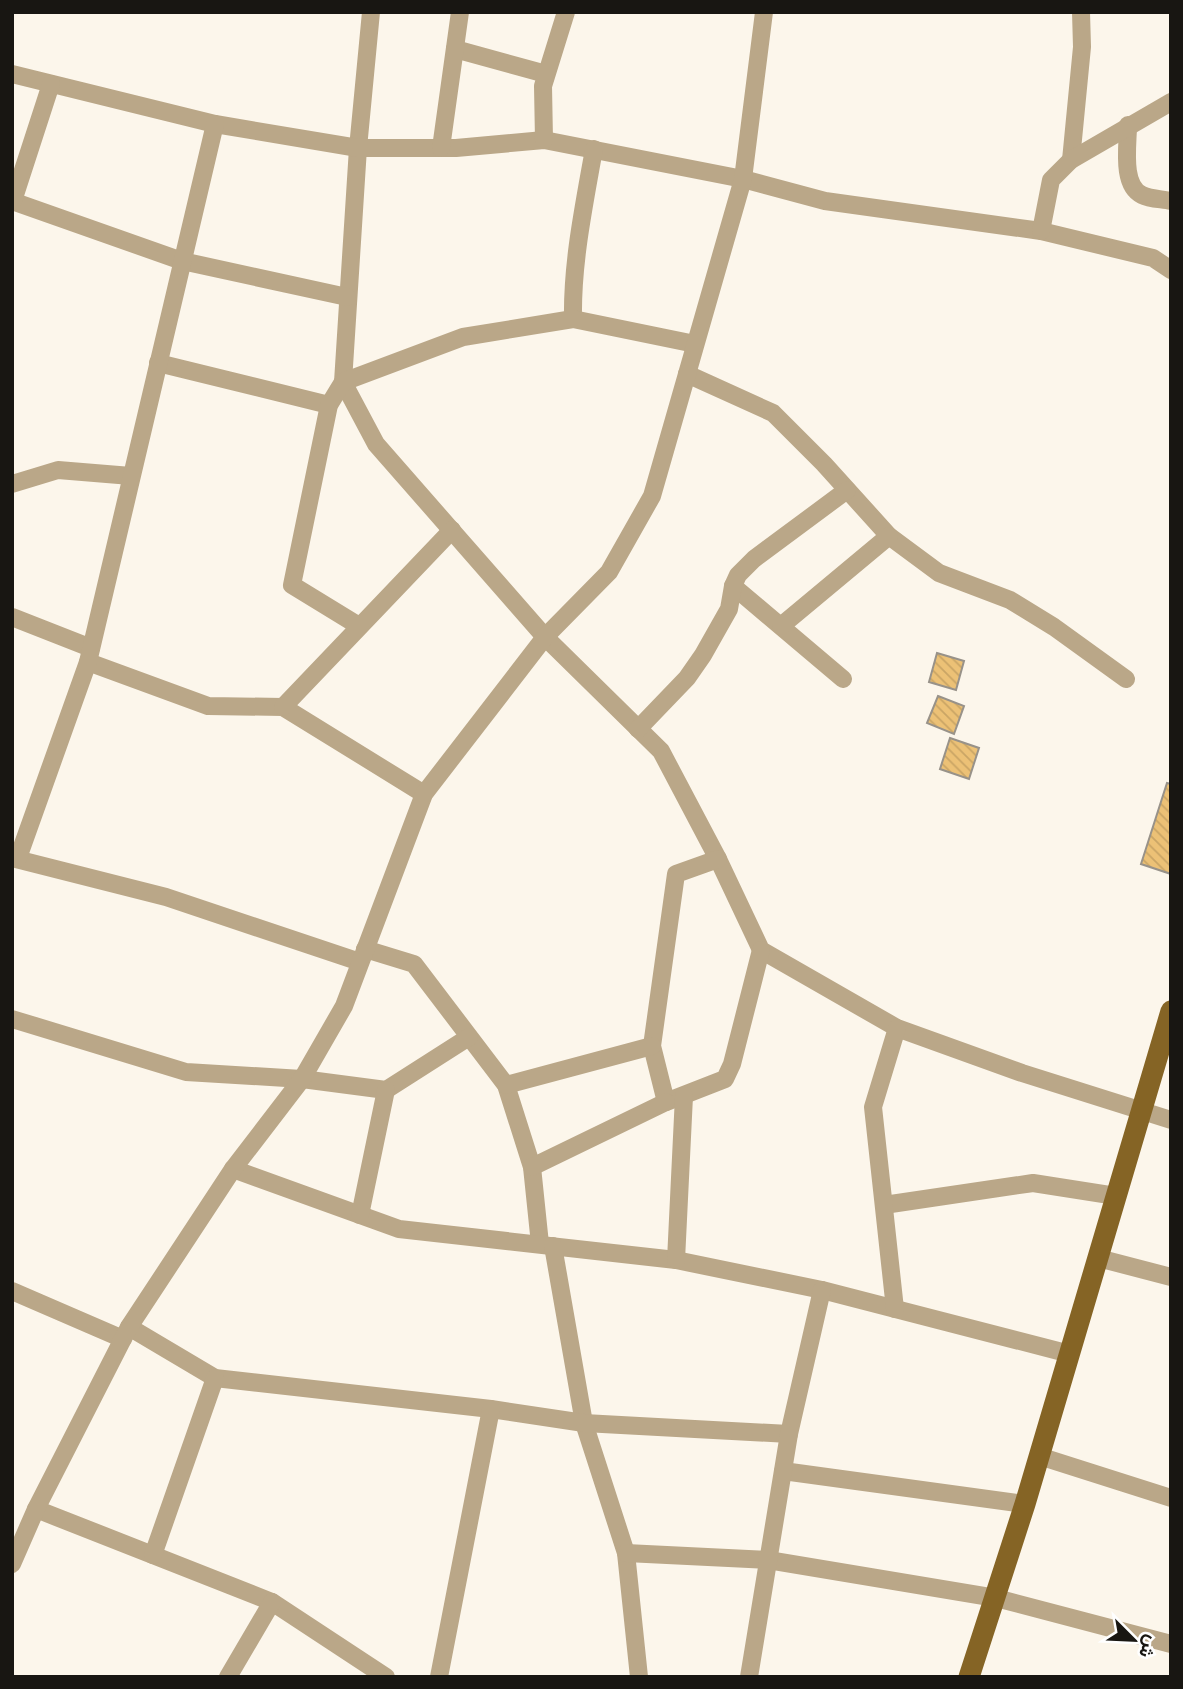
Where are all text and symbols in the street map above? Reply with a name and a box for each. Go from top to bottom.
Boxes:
north arrow [1099,1605,1169,1675]
text: ش [1134,1632,1165,1662]

